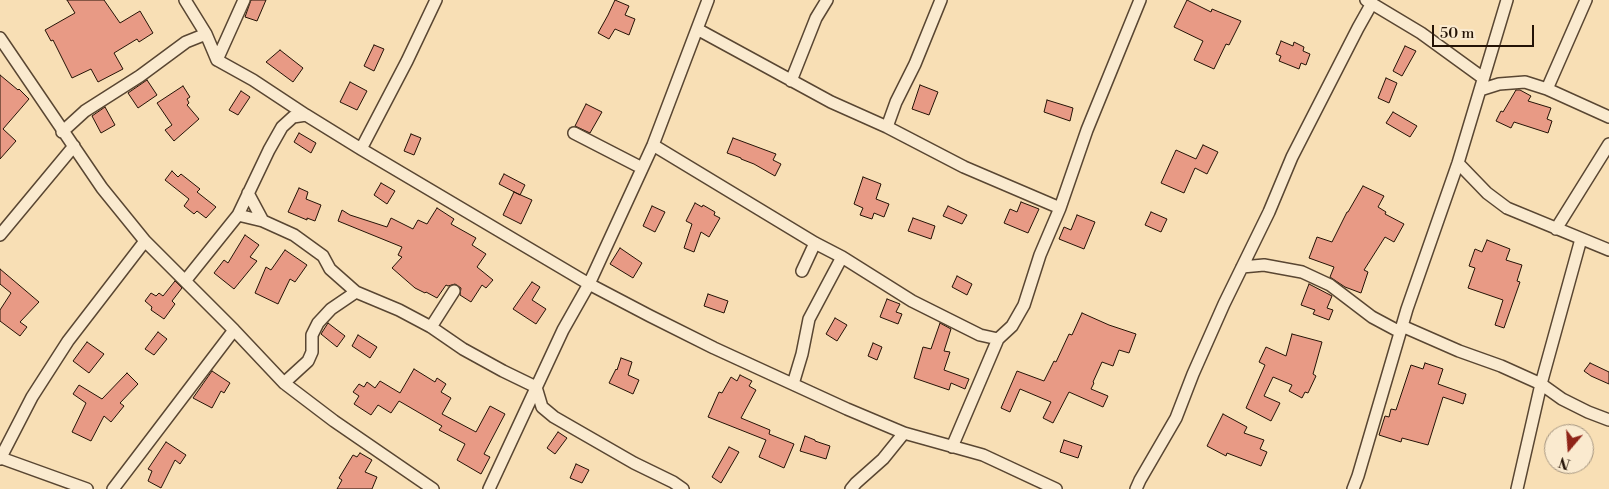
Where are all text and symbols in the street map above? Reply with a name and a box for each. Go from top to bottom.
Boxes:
scale bar [1434,15,1536,47]
text: 50 m [1440,24,1474,43]
north arrow [1544,424,1594,474]
text: N [1557,452,1573,473]

